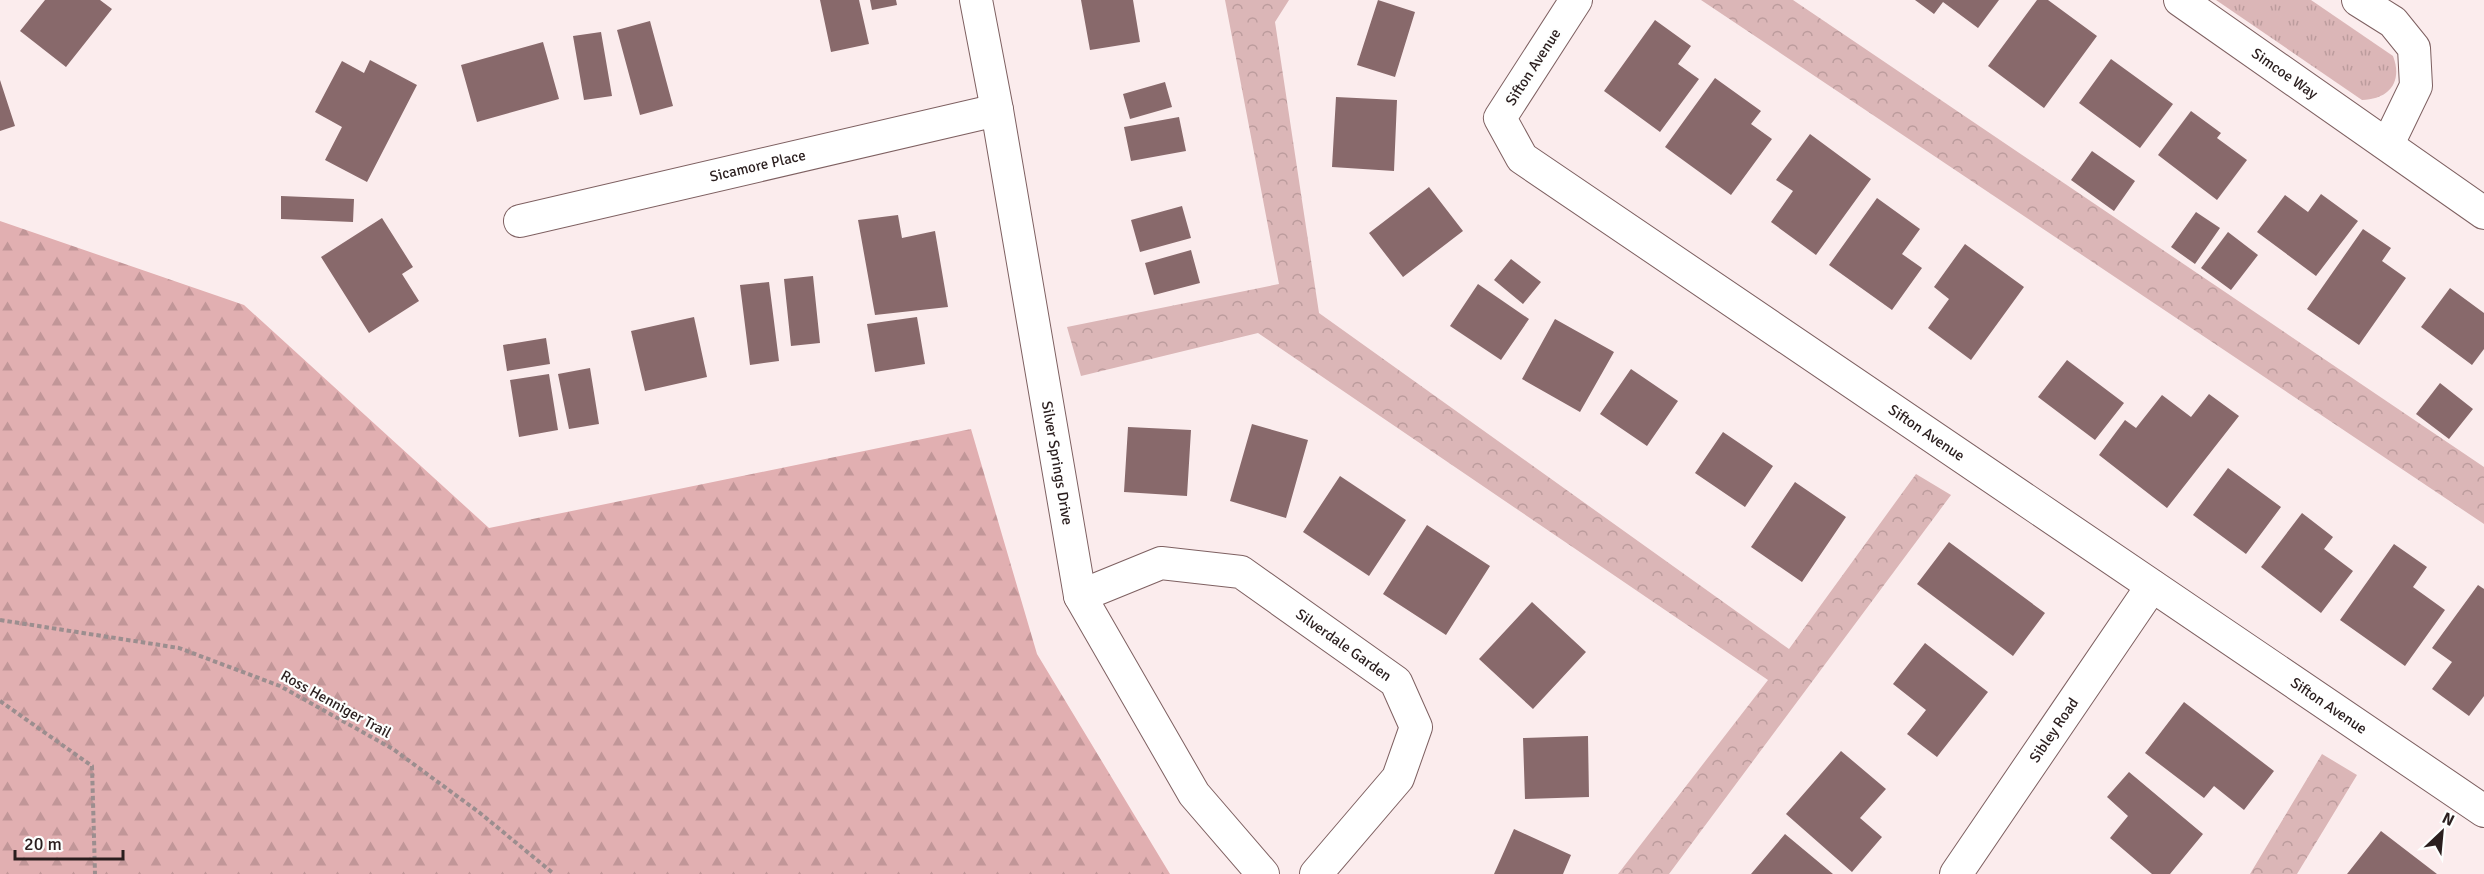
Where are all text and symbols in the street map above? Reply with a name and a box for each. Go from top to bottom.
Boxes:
street label: Sifton Avenue [1501,25,1565,109]
street label: Simcoe Way [2248,44,2321,103]
street label: Sicamore Place [708,146,807,186]
street label: Silver Springs Drive [1038,400,1077,526]
street label: Sifton Avenue [1885,400,1968,465]
street label: Silverdale Garden [1292,605,1395,685]
street label: Ross Henniger Trail [278,666,394,742]
street label: Sifton Avenue [2287,673,2370,738]
street label: Sibley Road [2026,694,2082,766]
north arrow [2412,802,2472,862]
text: N [2439,808,2458,831]
scale bar [15,823,123,861]
text: 20 m [24,833,62,855]

